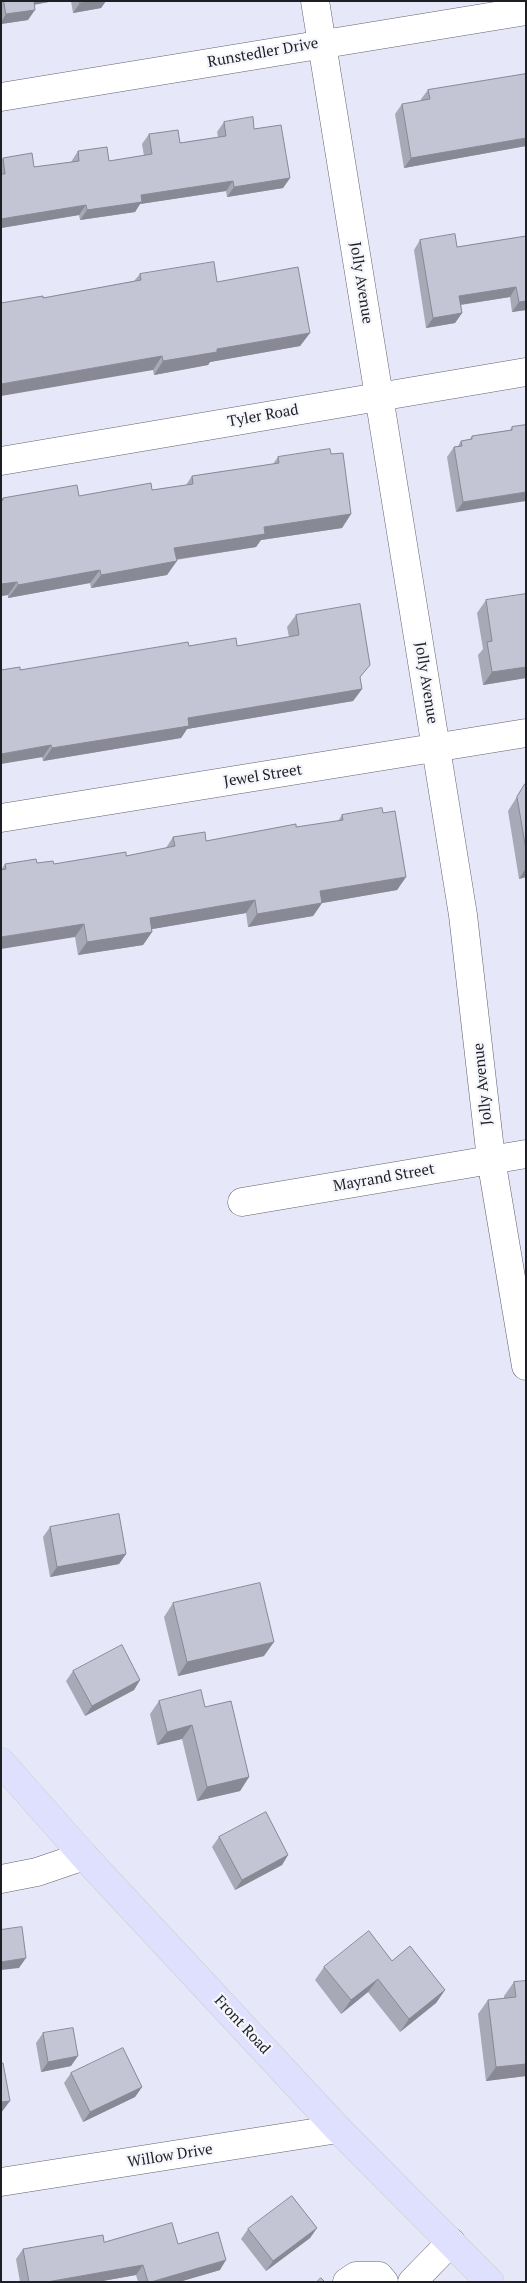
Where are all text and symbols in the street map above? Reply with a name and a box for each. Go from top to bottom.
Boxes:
street label: Runstedler Drive [206,34,320,72]
street label: Jolly Avenue [346,241,376,325]
street label: Tyler Road [226,401,300,431]
street label: Jolly Avenue [411,641,441,725]
street label: Jewel Street [223,761,303,791]
street label: Jolly Avenue [470,1042,496,1126]
street label: Mayrand Street [332,1160,436,1196]
street label: Front Road [210,1992,274,2058]
street label: Willow Drive [126,2140,214,2172]

